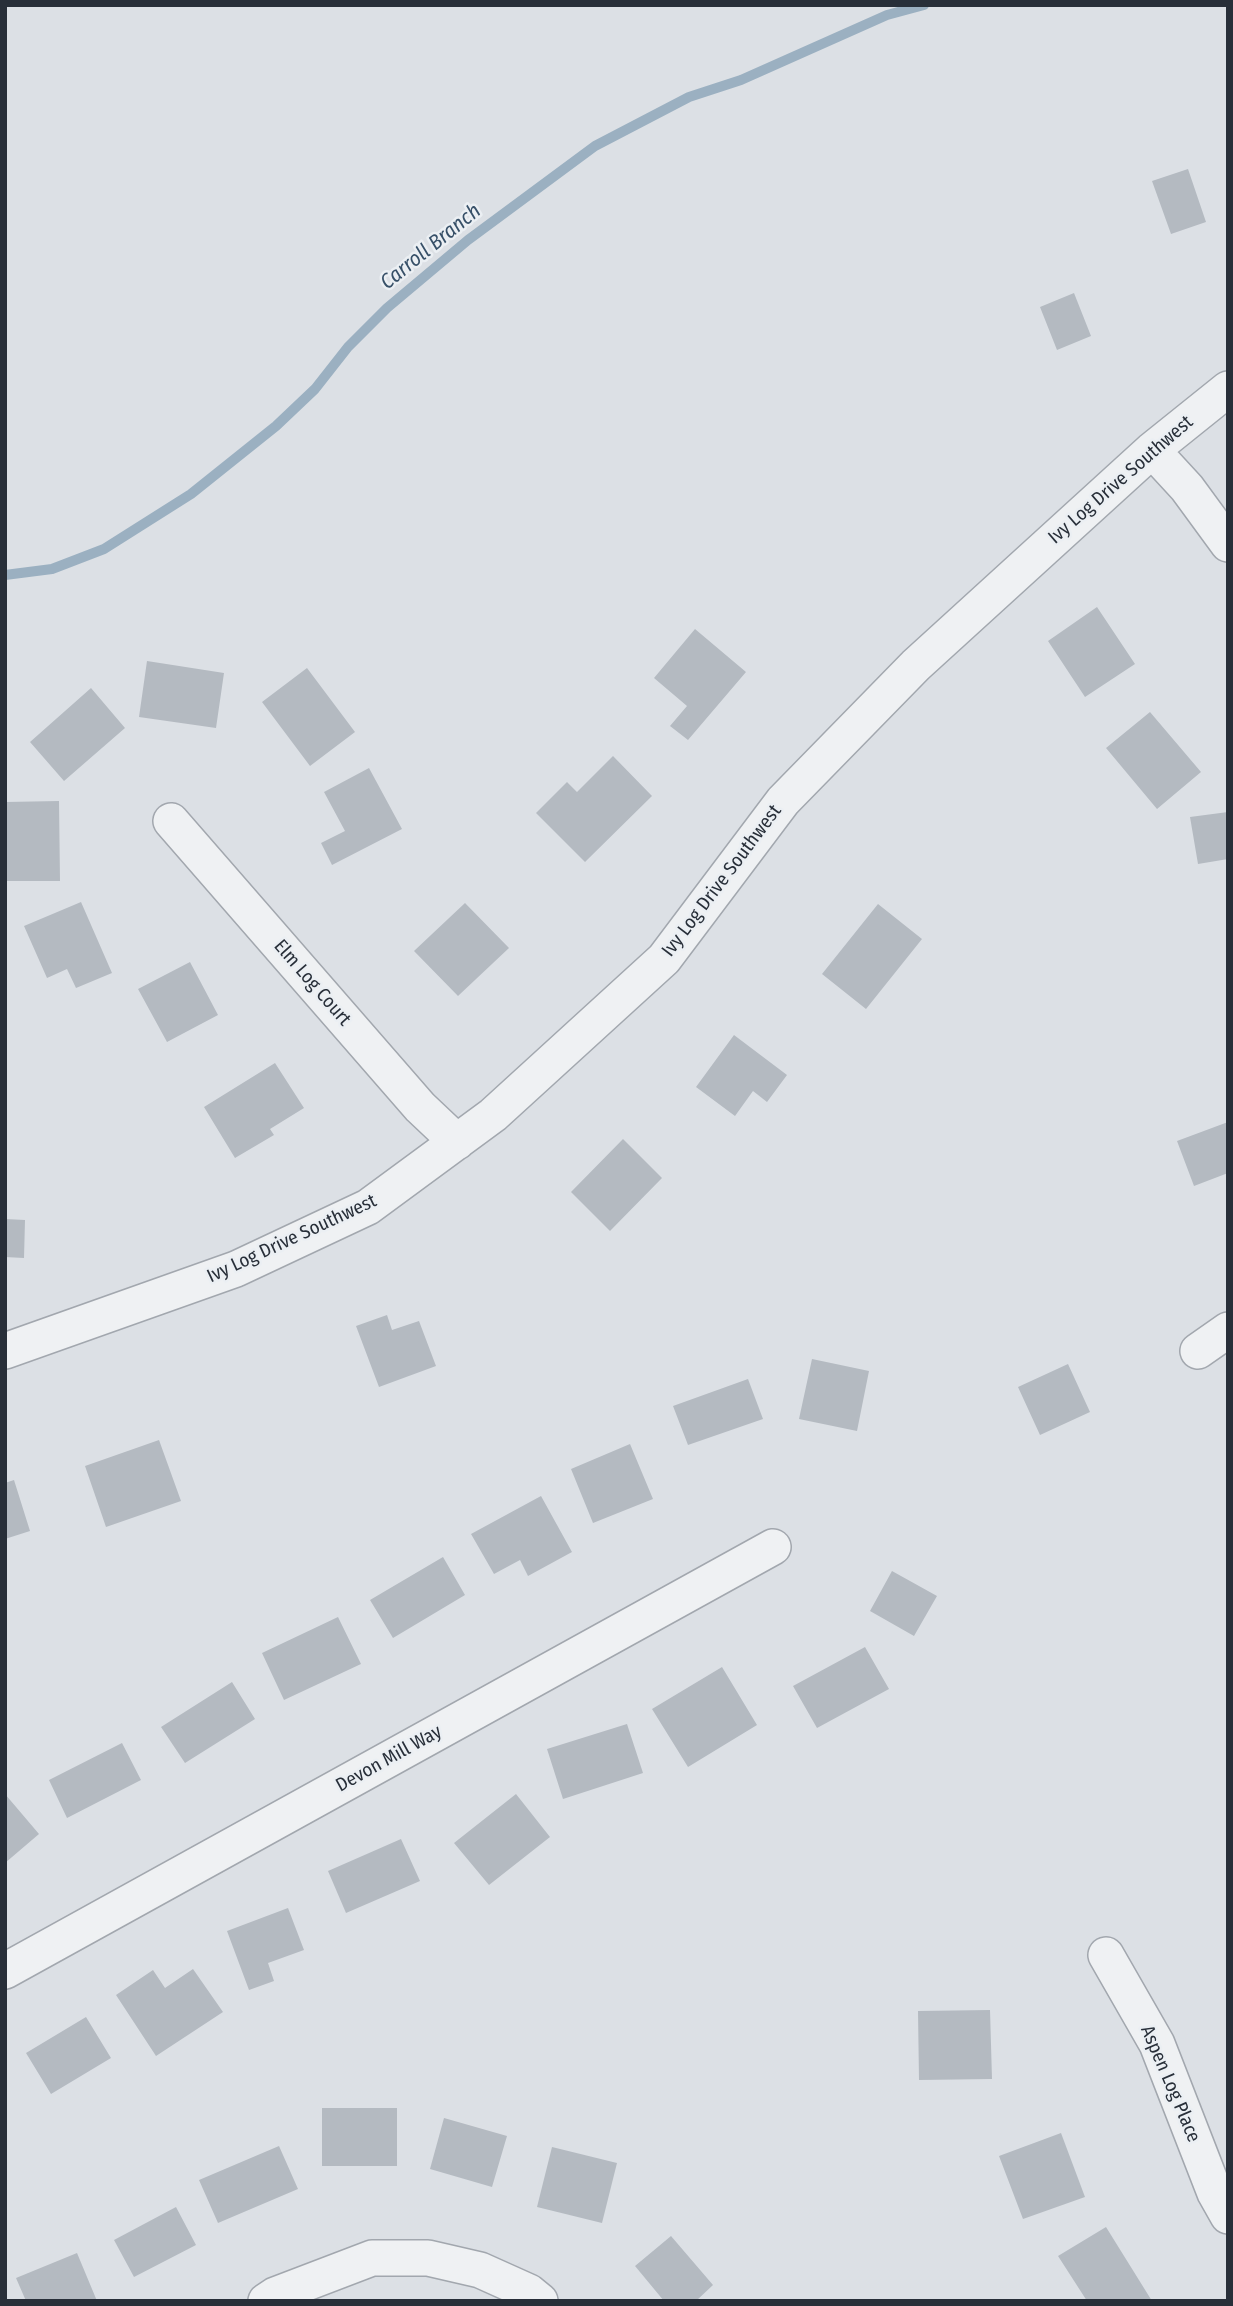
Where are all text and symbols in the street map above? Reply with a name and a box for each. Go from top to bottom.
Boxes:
water label: Carroll Branch [376,199,486,295]
street label: Ivy Log Drive Southwest [1044,411,1198,549]
street label: Ivy Log Drive Southwest [657,801,787,961]
street label: Elm Log Court [269,935,355,1031]
street label: Ivy Log Drive Southwest [204,1190,380,1288]
street label: Devon Mill Way [332,1721,446,1797]
street label: Aspen Log Place [1135,2022,1205,2146]

